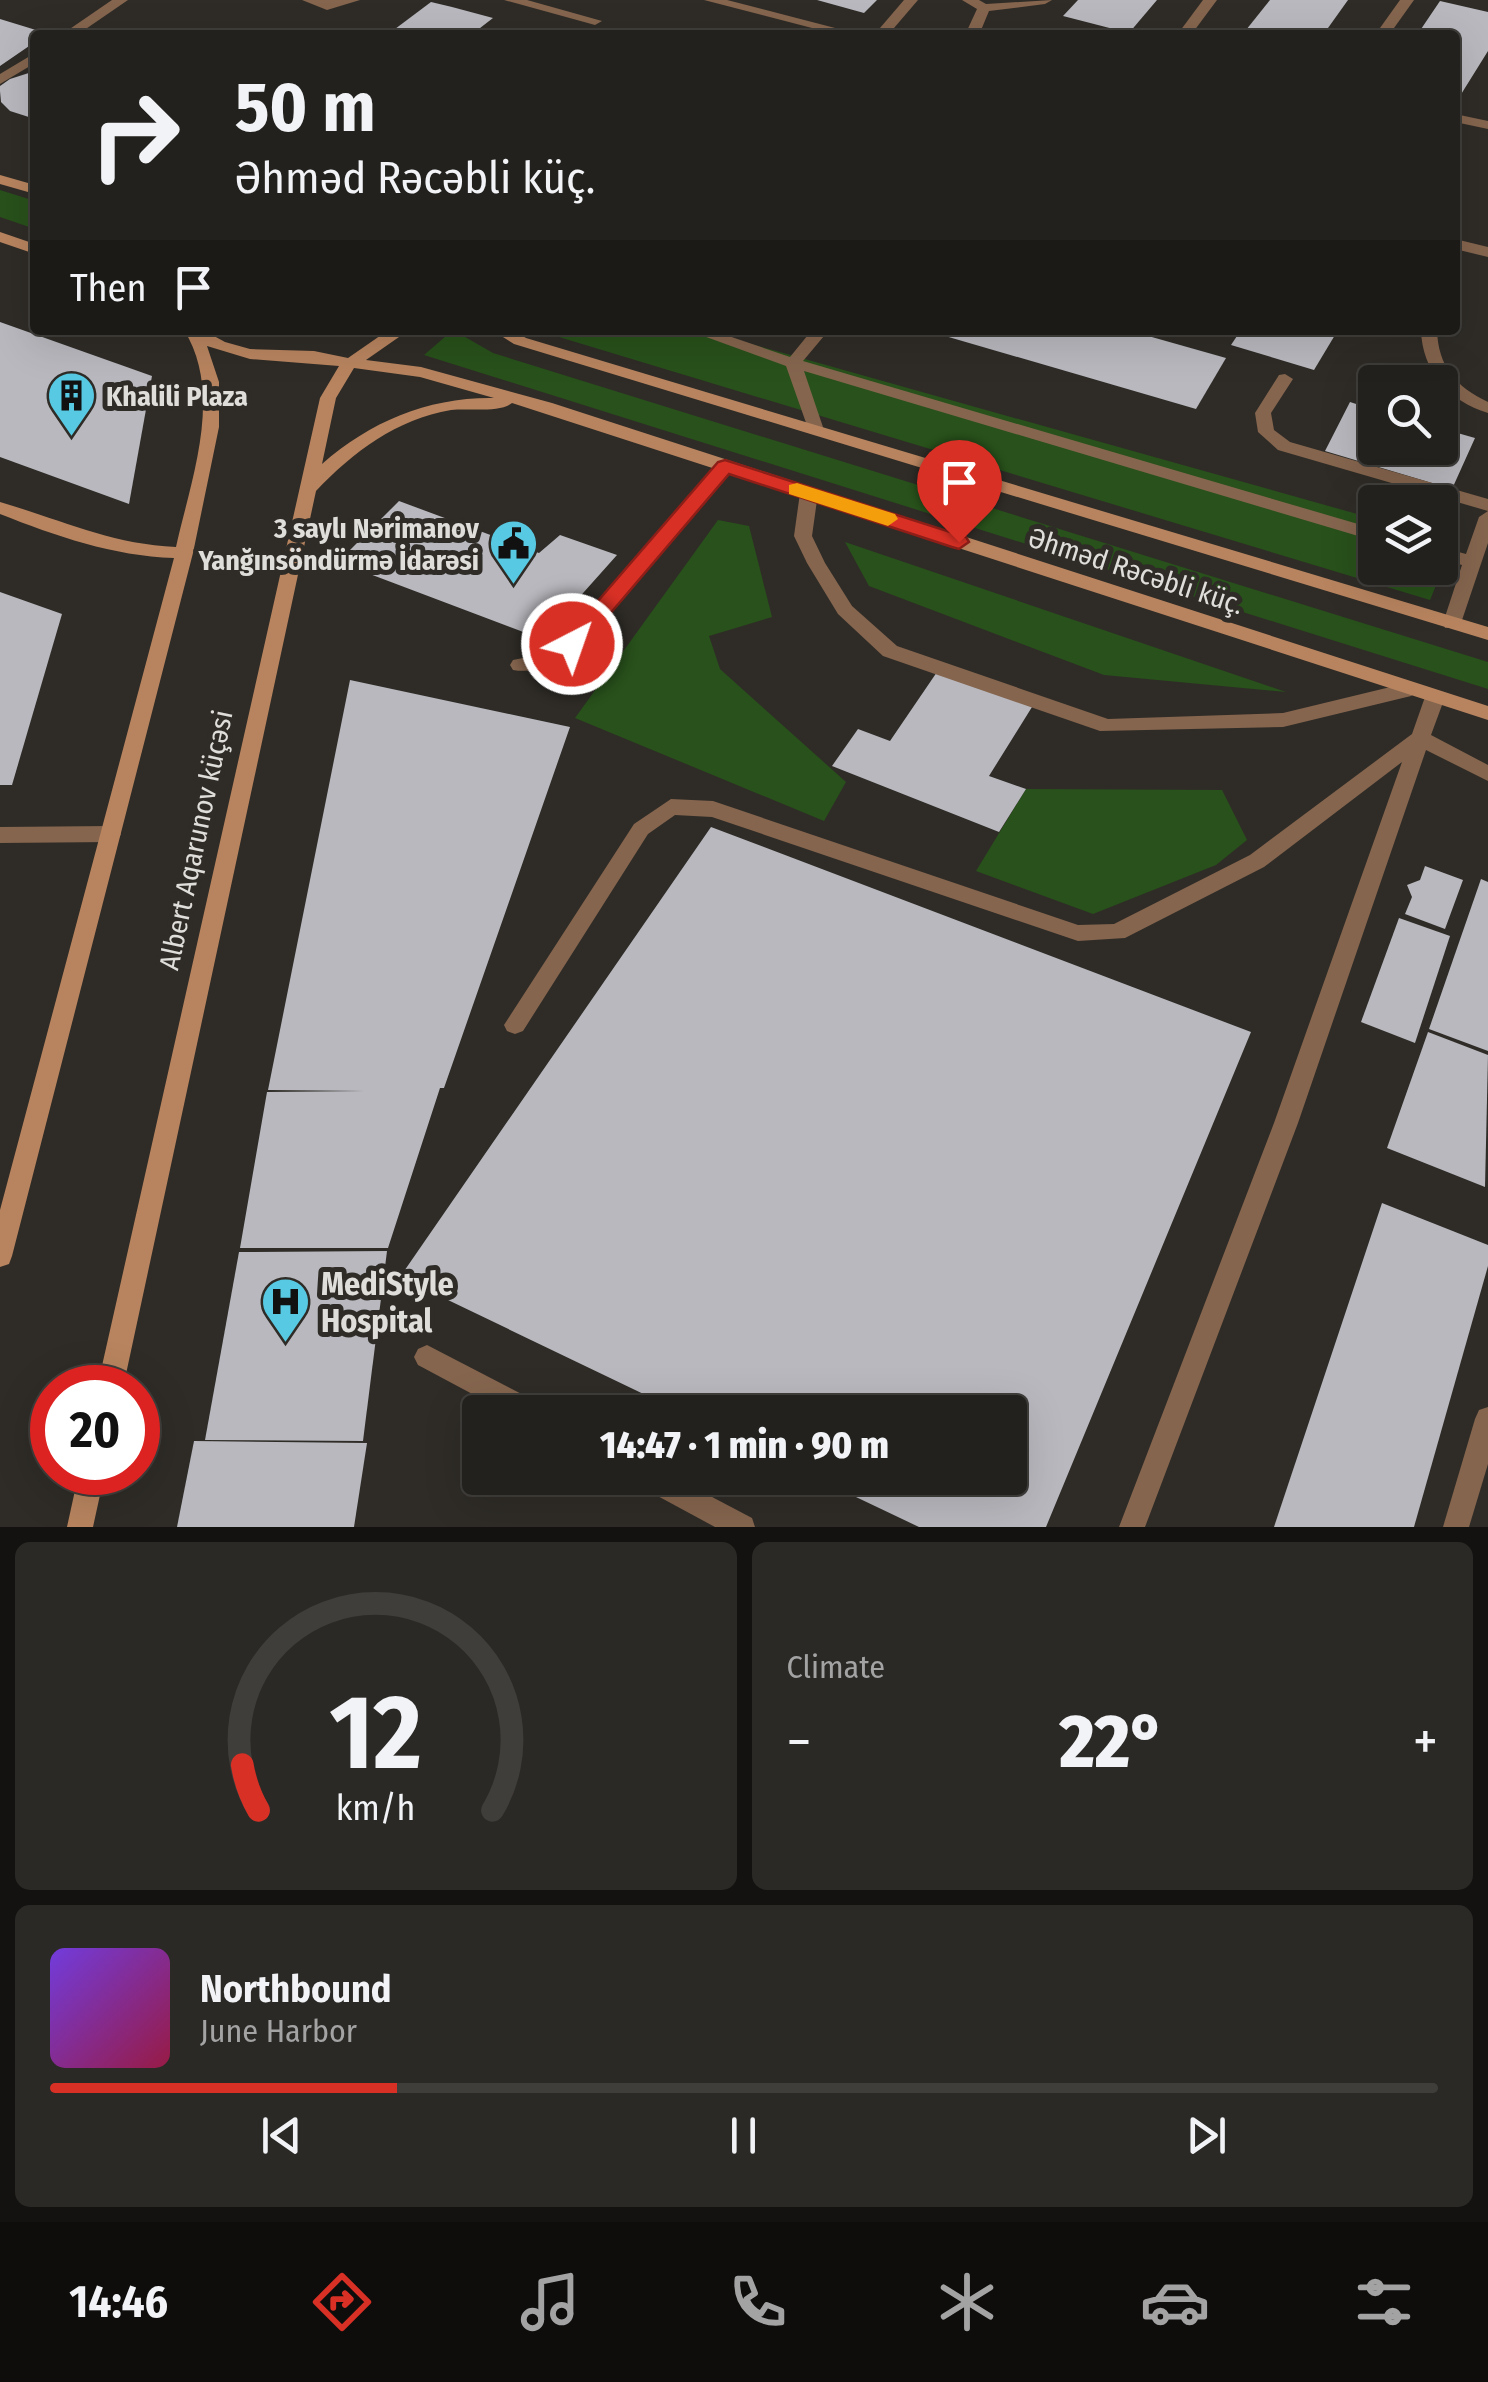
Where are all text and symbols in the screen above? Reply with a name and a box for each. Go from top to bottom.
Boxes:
text: 50 m [235,66,376,150]
icon: right [70,70,200,200]
text: Əhməd Rəcəbli küç. [235,151,595,205]
icon: arrive [166,260,221,315]
text: Then [70,265,146,311]
map controls [1358,365,1458,585]
button: search [1358,365,1458,465]
building icon: Khalili Plaza [45,370,97,438]
place label: Khalili Plaza [106,380,248,413]
pin [917,440,1002,543]
icon: arrive [932,455,987,510]
button: layers [1358,485,1458,585]
place label: 3 saylı Nərimanov Yanğınsöndürmə İdarəsi [197,512,480,577]
public building icon: 3 saylı Nərimanov Yanğınsöndürmə İdarəsi [488,518,540,586]
street label: Əhməd Rəcəbli küç. [1024,521,1248,621]
position arrow [520,592,624,696]
street label: Albert Aqarunov küçəsi [152,707,240,973]
place label: MediStyle Hospital [321,1265,454,1340]
hospital icon: MediStyle Hospital [260,1276,312,1344]
speed limit sign: 20 [30,1365,160,1495]
text: 14:47 · 1 min · 90 m [600,1422,889,1468]
text: Climate [787,1648,885,1686]
text: 12 [330,1671,422,1796]
text: 22° [1059,1697,1165,1787]
text: − [787,1709,811,1775]
text: + [1413,1709,1438,1775]
text: km/h [336,1787,416,1829]
text: Northbound [200,1966,392,2012]
text: June Harbor [200,2012,357,2050]
icon: previous [254,2108,309,2163]
icon: pause [716,2108,771,2163]
icon: next [1179,2108,1234,2163]
icon: directions [307,2267,377,2337]
icon: music [515,2267,585,2337]
icon: phone [723,2267,793,2337]
icon: climate [932,2267,1002,2337]
icon: car [1140,2267,1210,2337]
icon: filters [1349,2267,1419,2337]
text: 14:46 [69,2275,168,2329]

